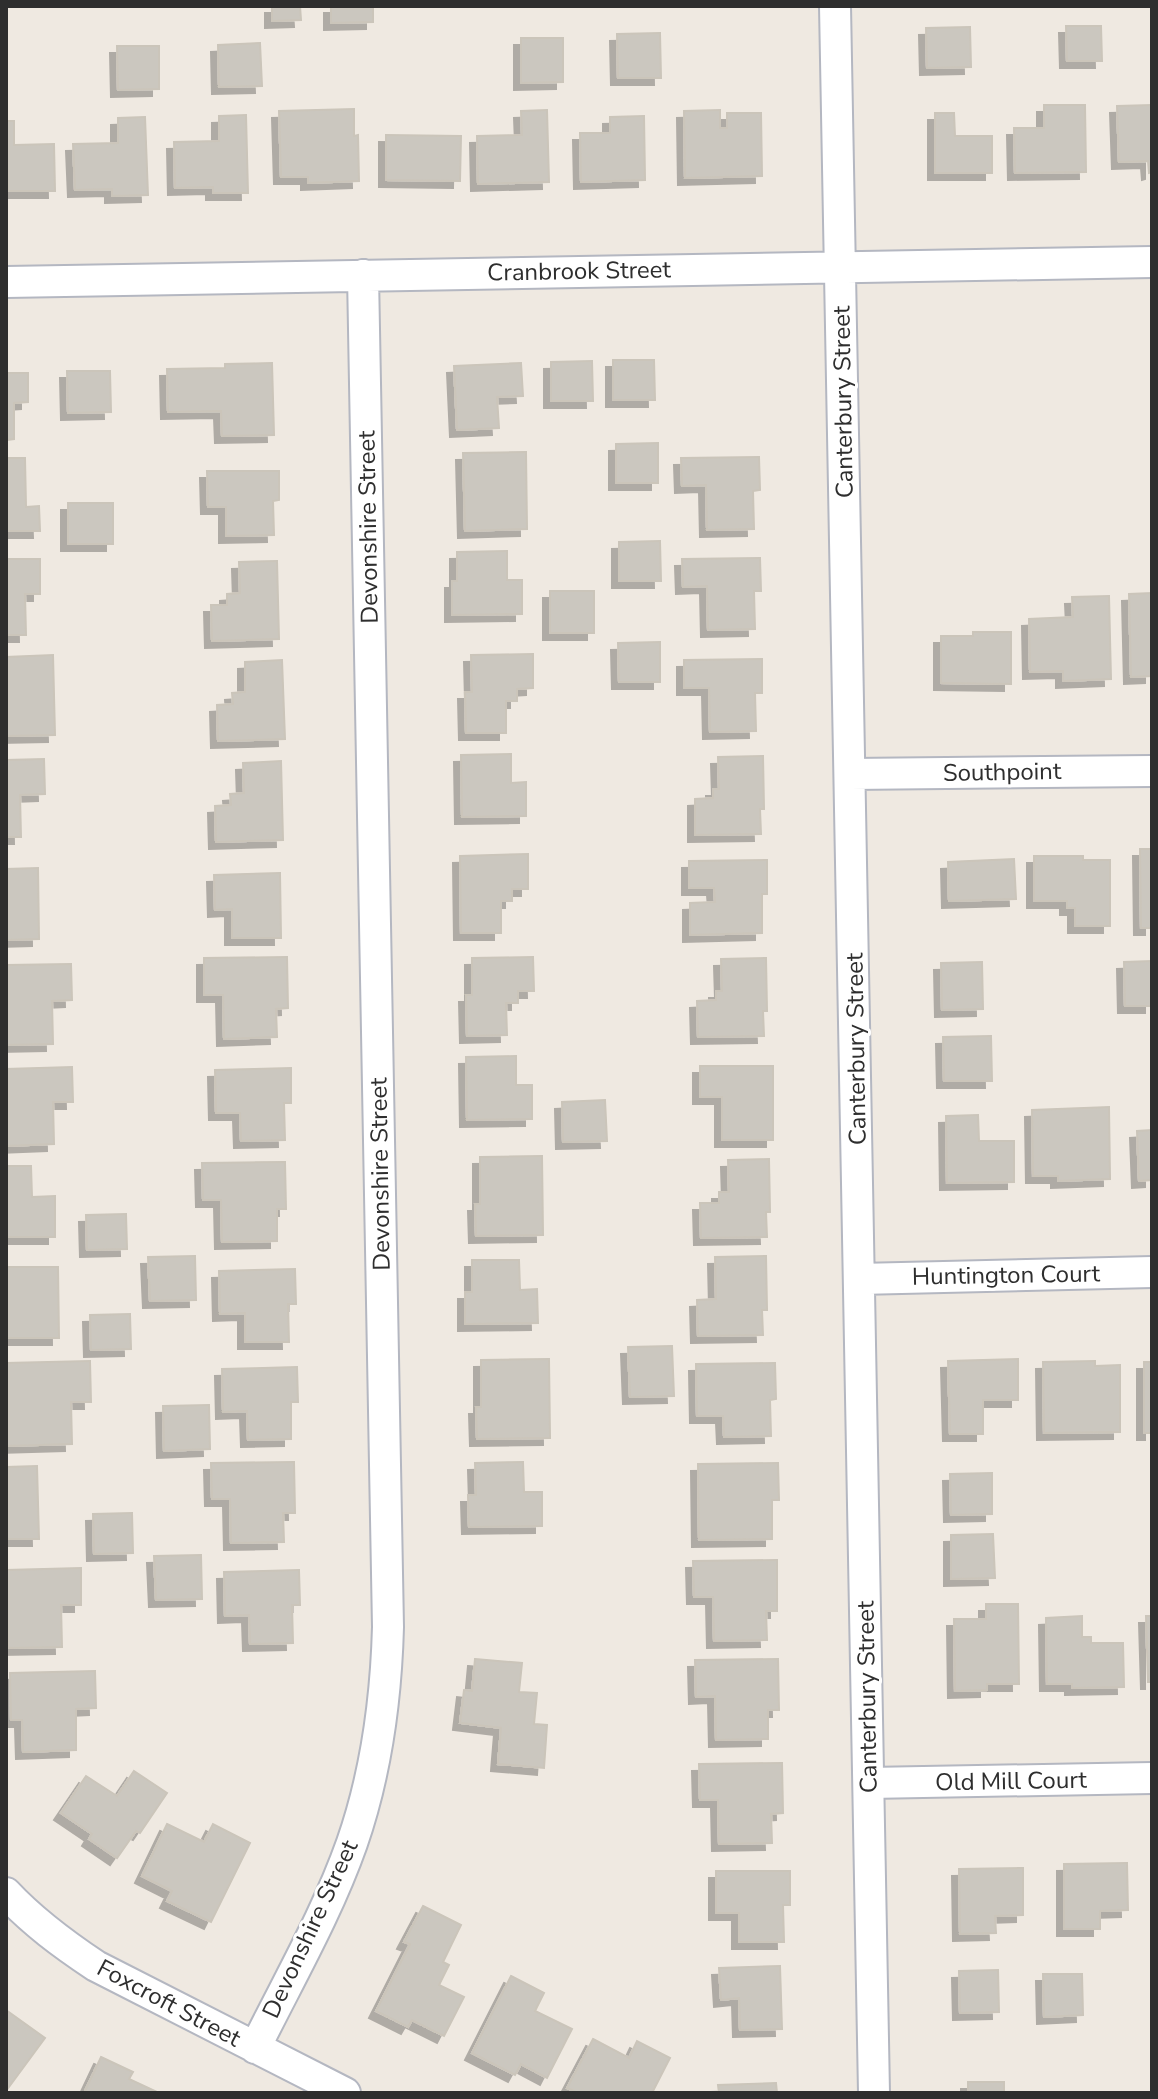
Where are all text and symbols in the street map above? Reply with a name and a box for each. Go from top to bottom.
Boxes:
street label: Cranbrook Street [487,253,672,289]
street label: Canterbury Street [825,305,861,499]
street label: Devonshire Street [350,430,386,624]
street label: Southpoint [942,755,1062,789]
street label: Canterbury Street [838,952,874,1146]
street label: Devonshire Street [362,1077,398,1271]
street label: Huntington Court [912,1257,1101,1293]
street label: Canterbury Street [849,1600,885,1794]
street label: Old Mill Court [935,1764,1088,1798]
street label: Devonshire Street [255,1834,366,2023]
street label: Foxcroft Street [92,1952,247,2055]

